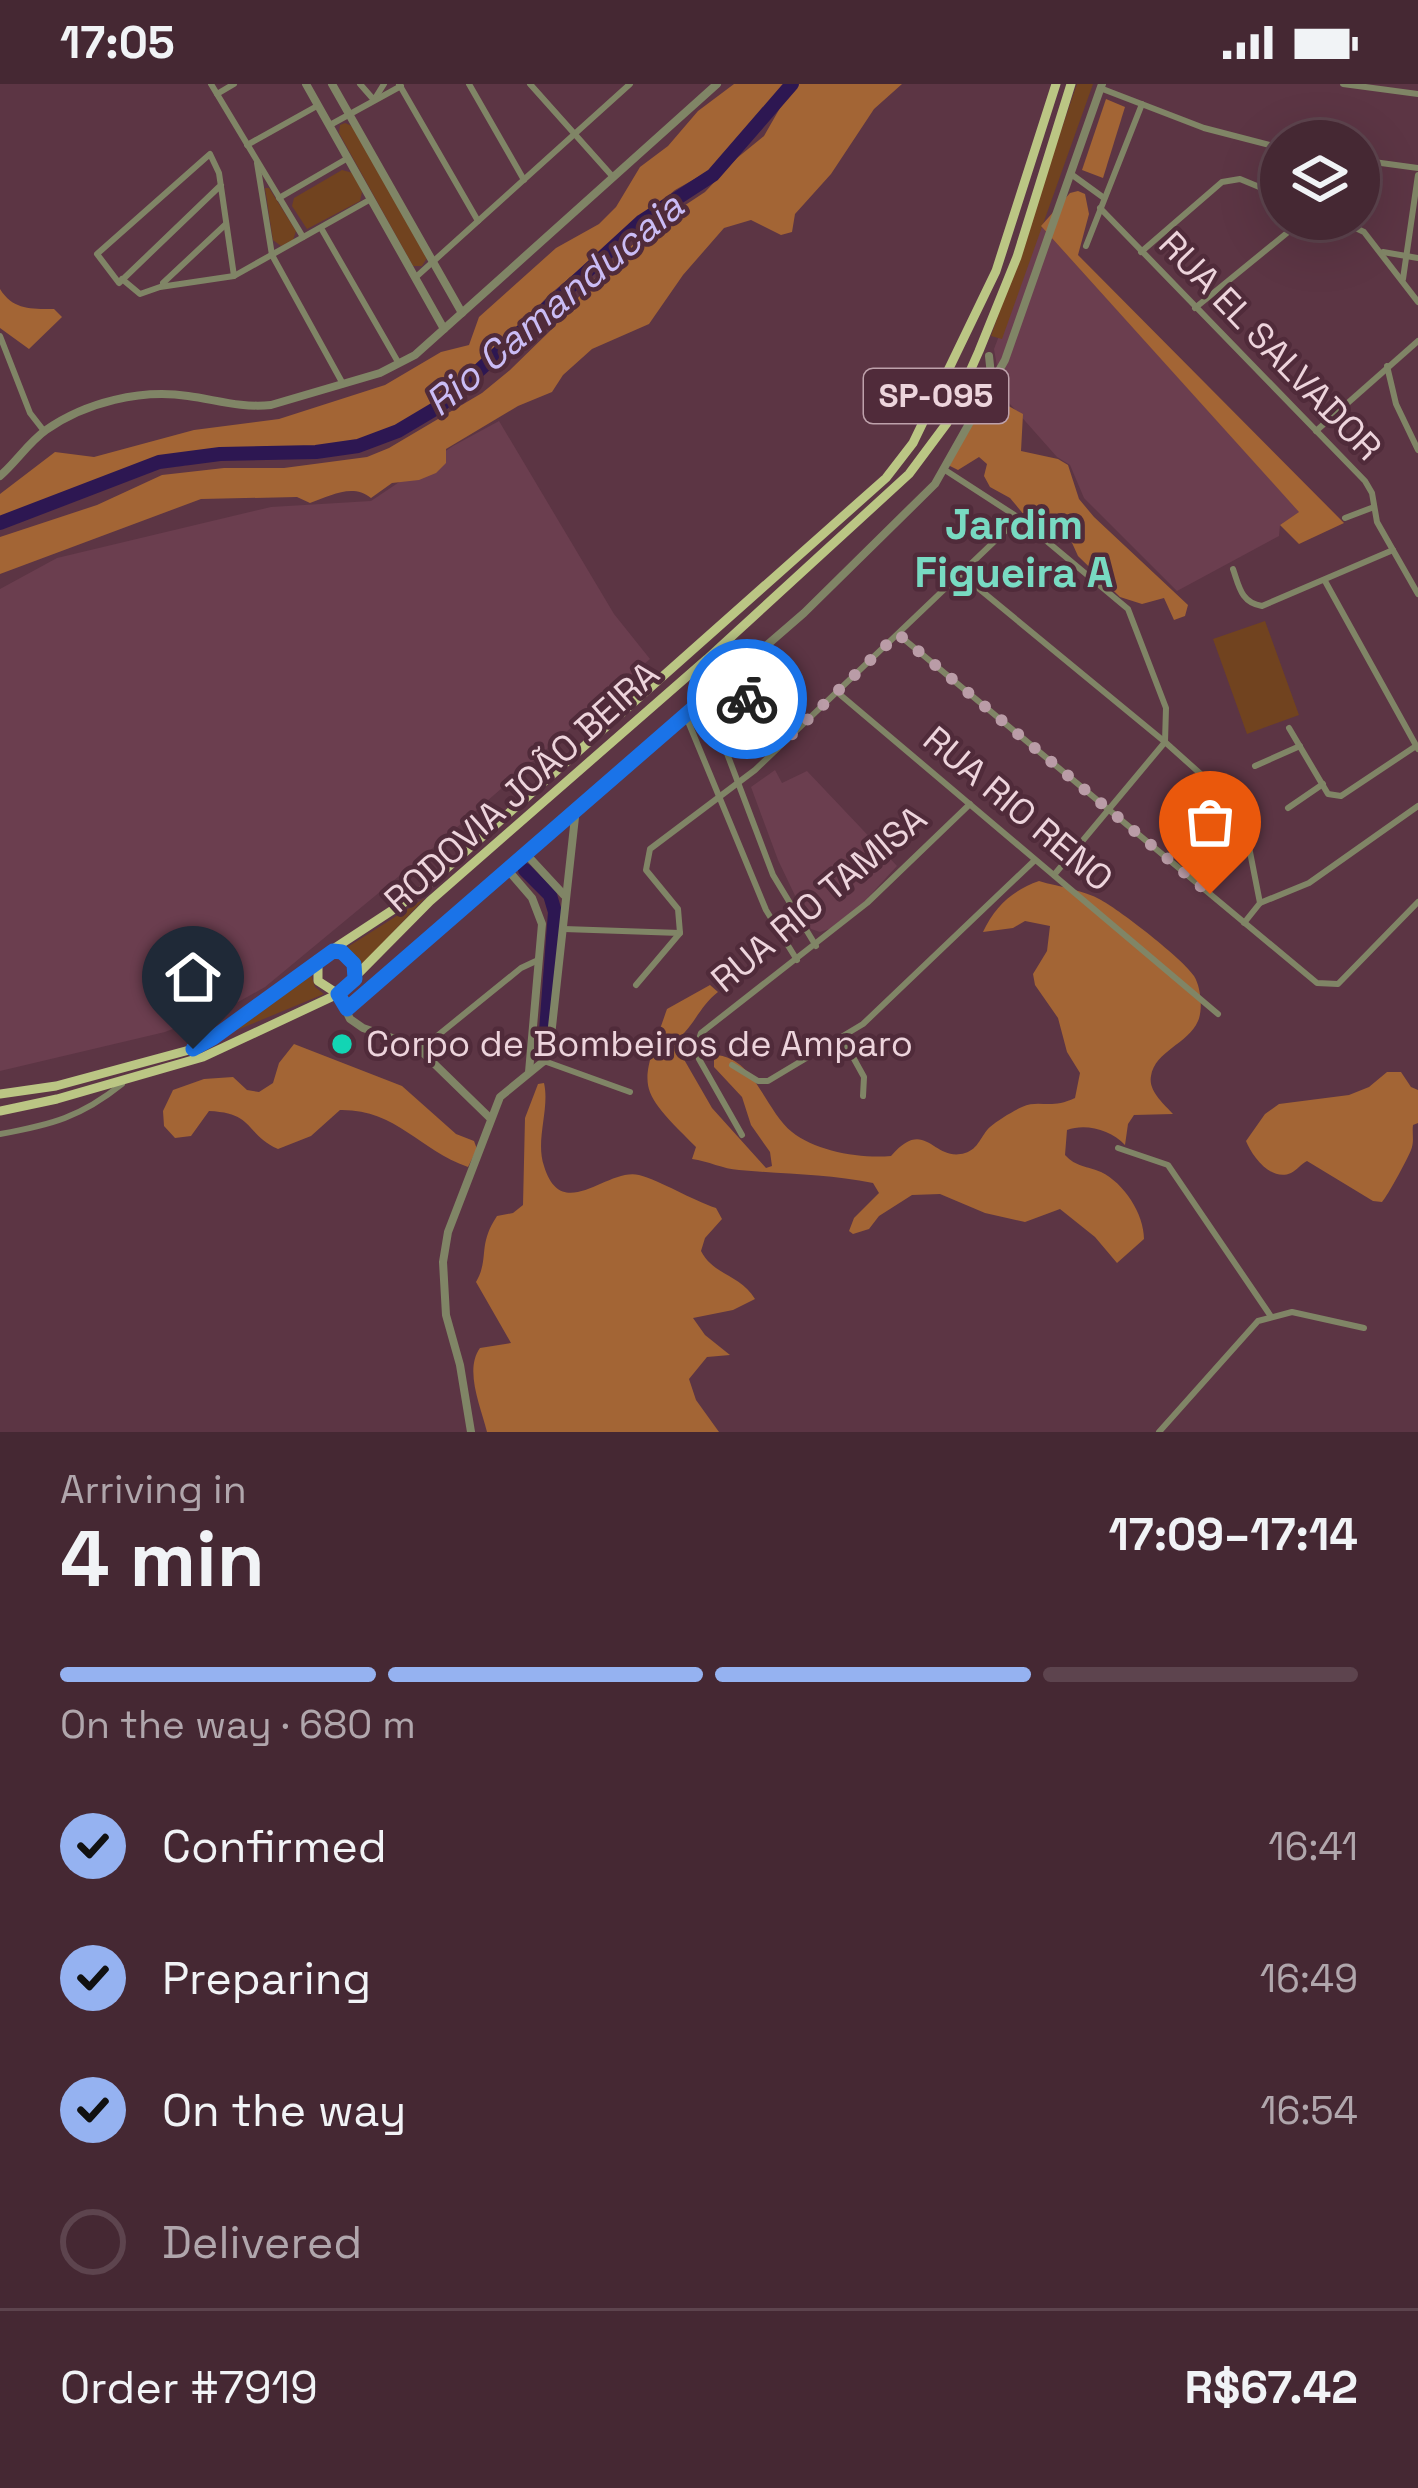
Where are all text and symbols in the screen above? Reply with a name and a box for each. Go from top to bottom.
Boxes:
text: 17:05 [60,14,175,71]
map controls [1260,120,1380,240]
button: layers [1260,120,1380,240]
water label: Rio Camanducaia [415,181,694,426]
street label: RUA EL SALVADOR [1149,222,1391,470]
road number: SP-095 [864,369,1008,423]
district label: Jardim Figueira A [915,498,1113,599]
courier [687,639,807,759]
street label: RODOVIA JOÃO BEIRA [375,651,669,923]
icon: bike [714,666,780,732]
street label: RUA RIO RENO [914,716,1122,902]
pin [1159,771,1261,894]
icon: bag [1177,789,1243,855]
street label: RUA RIO TAMISA [702,795,936,1003]
pin [142,926,244,1049]
icon: home [160,944,226,1010]
place label: Corpo de Bombeiros de Amparo [366,1021,913,1067]
marker: Corpo de Bombeiros de Amparo [329,1031,355,1057]
text: Arriving in [60,1465,247,1514]
text: 17:09–17:14 [1108,1506,1358,1563]
text: 4 min [60,1509,265,1609]
text: On the way · 680 m [60,1700,416,1749]
icon: check [60,1813,126,1879]
text: Confirmed [162,1818,387,1875]
text: 16:41 [1268,1822,1358,1871]
icon: check [60,1945,126,2011]
text: Preparing [162,1950,371,2007]
text: 16:49 [1260,1954,1358,2003]
icon: check [60,2077,126,2143]
text: On the way [162,2082,406,2139]
text: 16:54 [1260,2086,1358,2135]
text: Delivered [162,2214,362,2271]
text: Order #7919 [60,2359,318,2416]
text: R$67.42 [1185,2359,1358,2416]

